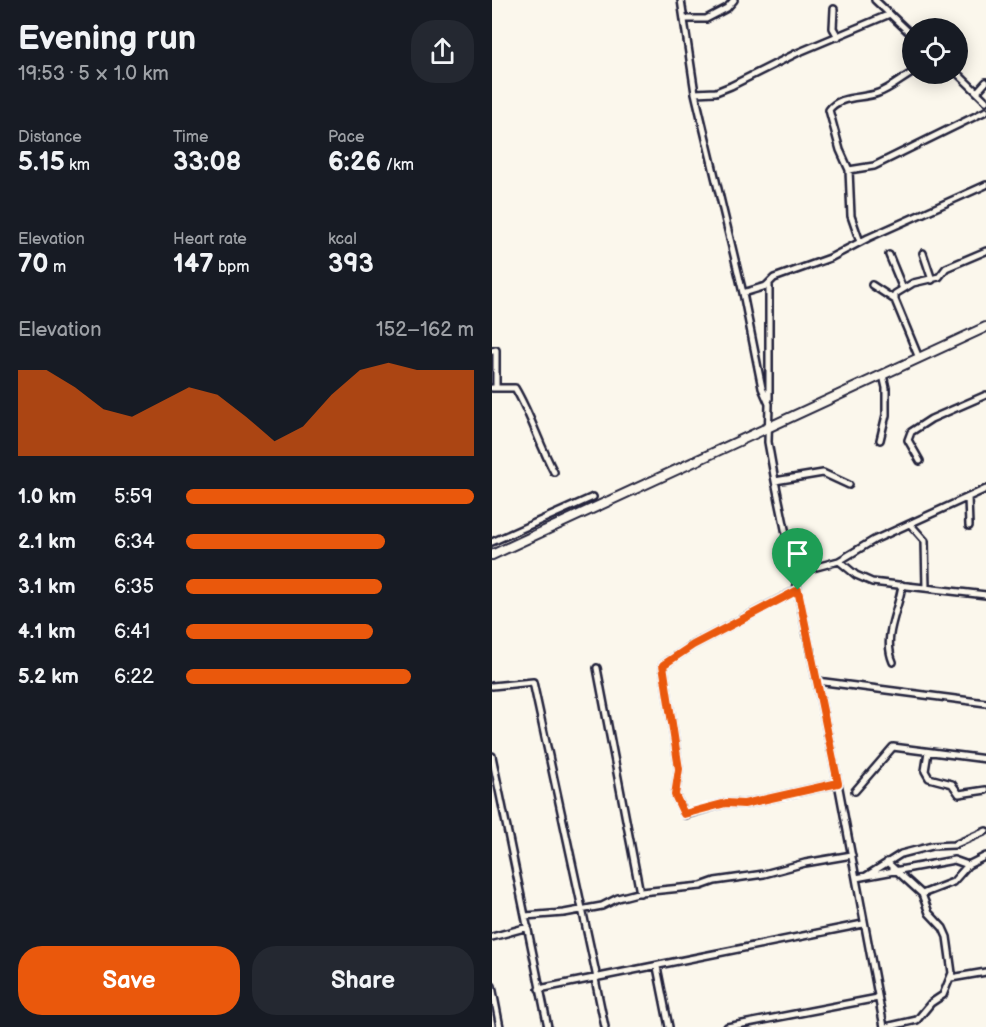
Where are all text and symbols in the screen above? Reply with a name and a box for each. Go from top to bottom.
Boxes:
map controls [902,18,968,84]
button: locate [902,18,968,84]
text: Evening run [18,19,196,59]
button: share [411,20,474,83]
text: 19:53 · 5 × 1.0 km [18,62,169,86]
text: Distance [18,128,82,147]
text: Time [173,128,208,147]
text: Pace [328,128,364,147]
text: 5.15 [18,147,65,178]
text: 33:08 [173,147,241,178]
text: 6:26 [328,147,381,178]
text: km [65,156,90,175]
text: /km [381,156,414,175]
text: Elevation [18,230,85,249]
text: Heart rate [173,230,247,249]
text: kcal [328,230,357,249]
text: 70 [18,249,49,280]
text: 147 [173,249,214,280]
text: 393 [328,249,374,280]
text: m [49,258,66,277]
text: bpm [214,258,249,277]
text: Elevation [18,318,101,342]
text: 152–162 m [376,318,474,342]
text: 1.0 km [18,485,76,509]
text: 5:59 [114,485,153,509]
pin [772,528,823,590]
text: 2.1 km [18,530,76,554]
text: 6:34 [114,530,155,554]
icon: arrive [781,537,814,570]
text: 3.1 km [18,575,75,599]
text: 6:35 [114,575,154,599]
text: 4.1 km [18,620,76,644]
text: 6:41 [114,620,150,644]
text: 5.2 km [18,665,79,689]
text: 6:22 [114,665,154,689]
button: Save [18,946,240,1015]
button: Share [252,946,474,1015]

